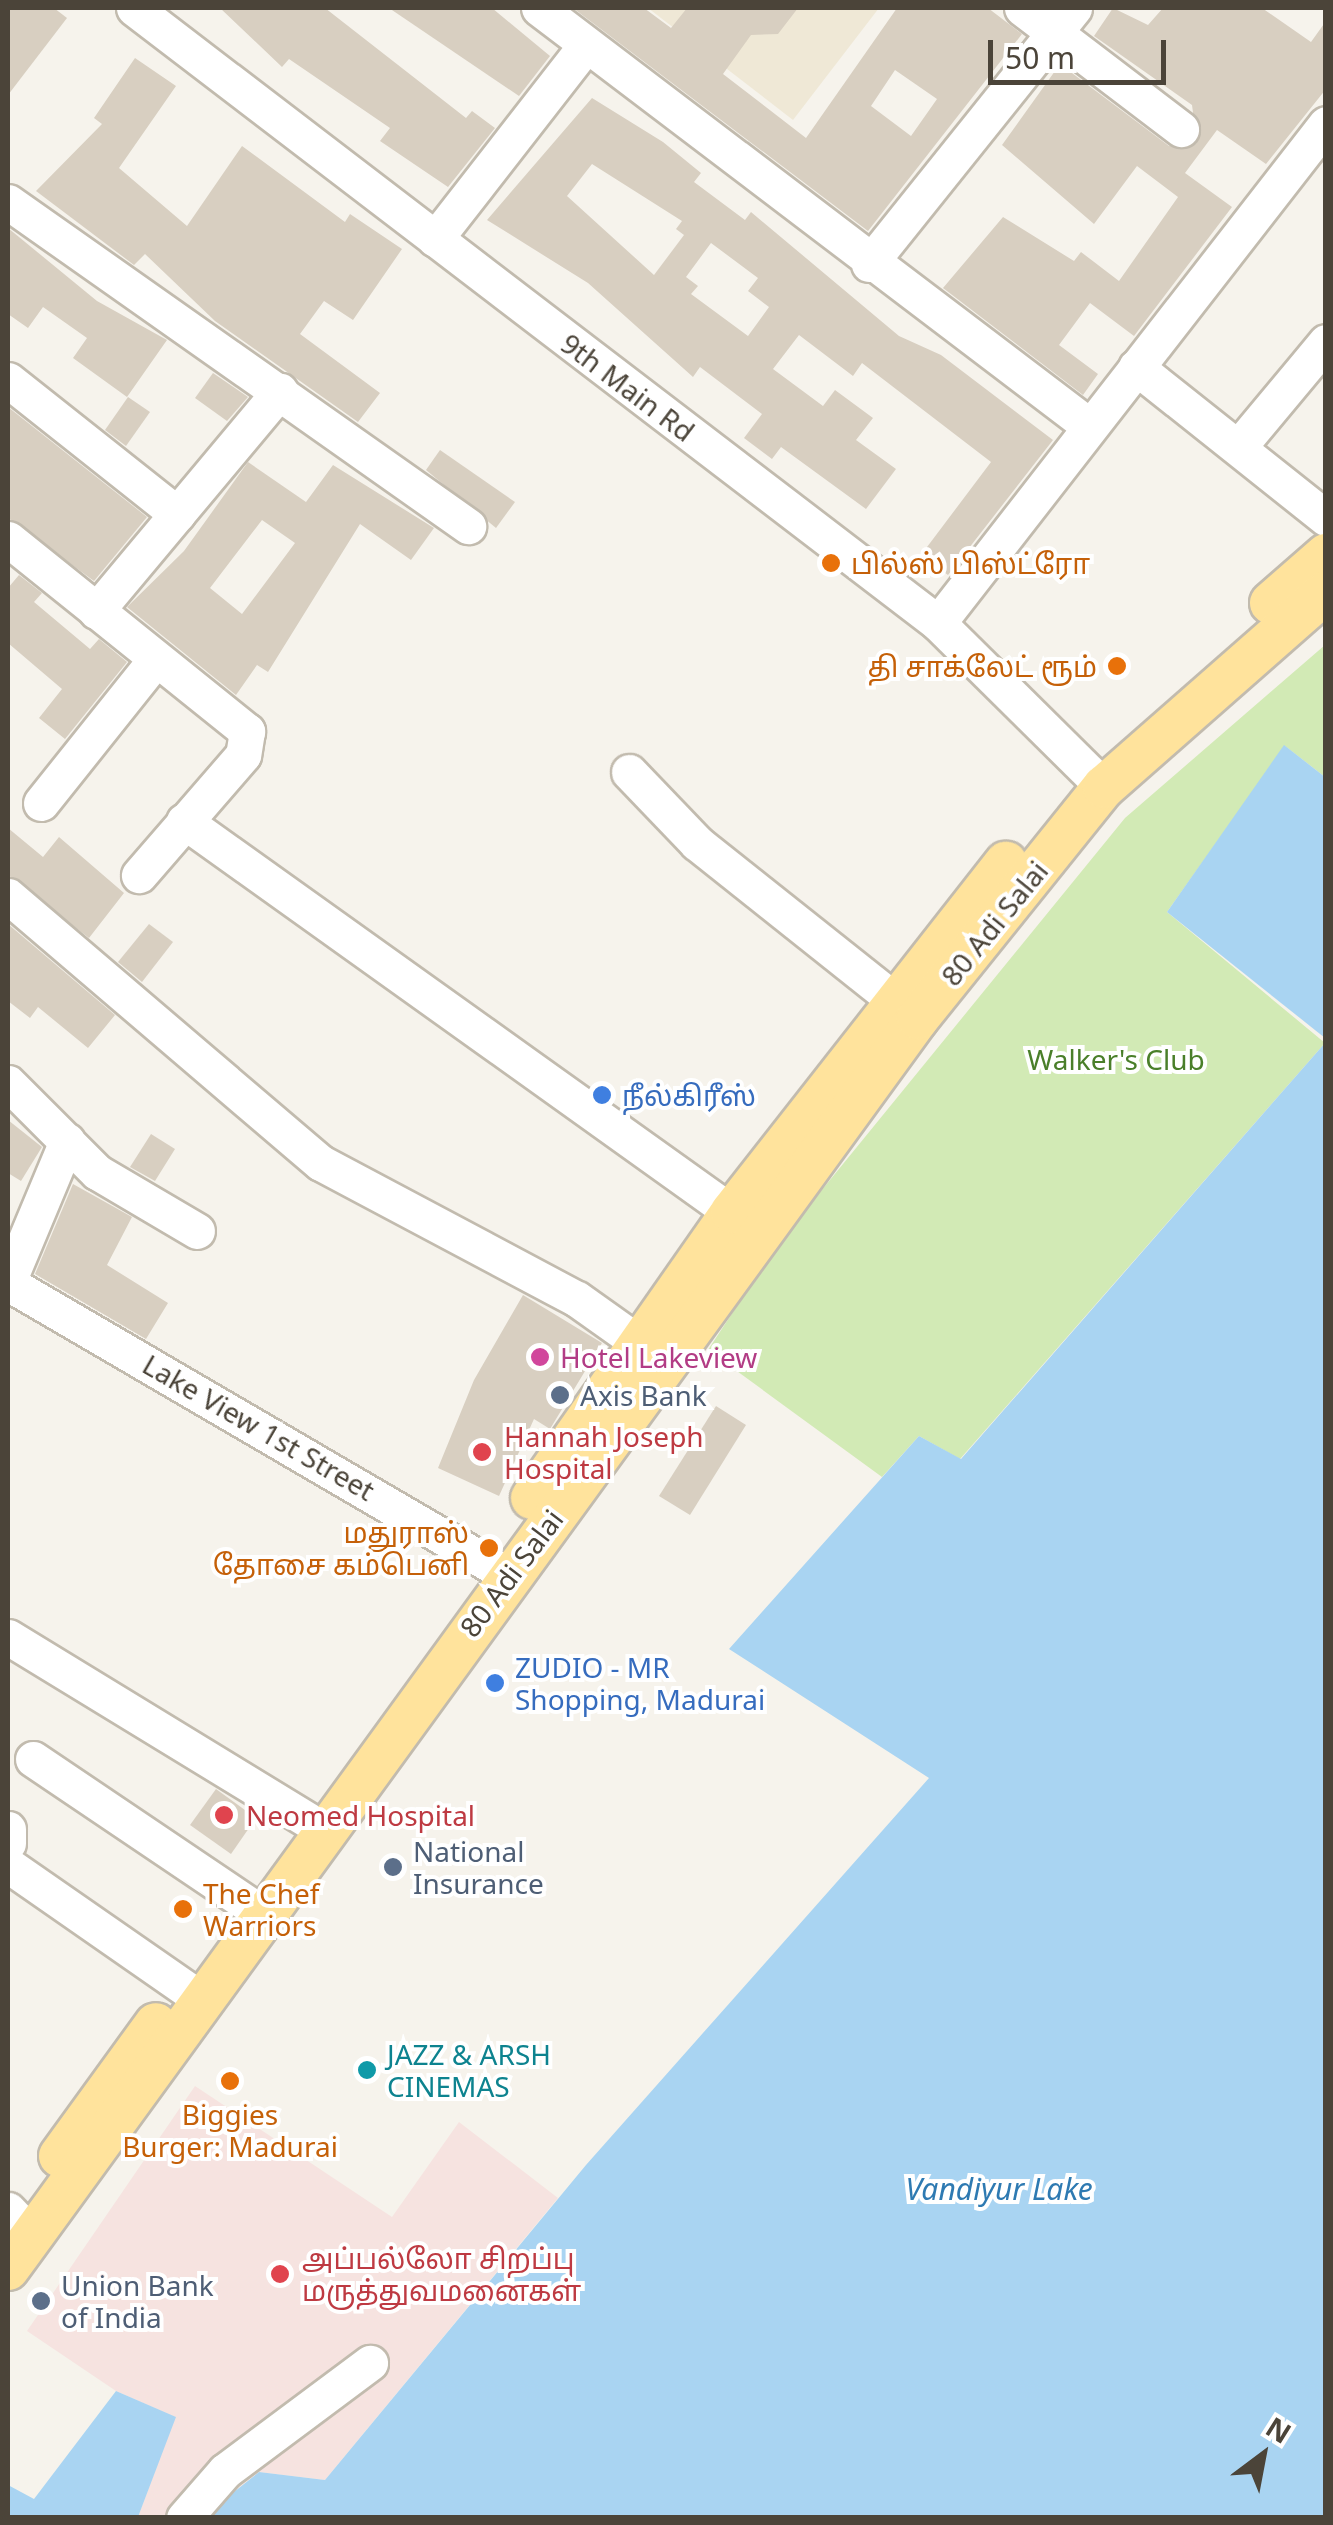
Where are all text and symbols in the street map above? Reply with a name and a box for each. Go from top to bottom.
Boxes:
scale bar [993,20,1170,82]
text: 50 m [1005,37,1075,78]
street label: 9th Main Rd [555,326,701,448]
place label: பில்ஸ் பிஸ்ட்ரோ [851,546,1090,580]
marker: பில்ஸ் பிஸ்ட்ரோ [820,552,842,574]
place label: தி சாக்லேட் ரூம் [868,649,1097,683]
marker: தி சாக்லேட் ரூம் [1106,655,1128,677]
street label: 80 Adi Salai [934,854,1054,992]
park label: Walker's Club [1027,1042,1205,1076]
place label: நீல்கிரீஸ் [622,1078,756,1112]
marker: நீல்கிரீஸ் [591,1084,613,1106]
place label: Hotel Lakeview [560,1340,757,1374]
marker: Hotel Lakeview [529,1346,551,1368]
street label: Lake View 1st Street [137,1347,381,1507]
place label: Axis Bank [580,1378,707,1412]
marker: Axis Bank [549,1384,571,1406]
place label: Hannah Joseph Hospital [504,1419,704,1485]
marker: Hannah Joseph Hospital [469,1439,495,1465]
street label: 80 Adi Salai [452,1503,570,1643]
place label: மதுராஸ் தோசை கம்பெனி [213,1515,469,1581]
marker: மதுராஸ் தோசை கம்பெனி [478,1537,500,1559]
place label: ZUDIO - MR Shopping, Madurai [515,1650,765,1716]
marker: ZUDIO - MR Shopping, Madurai [484,1672,506,1694]
place label: Neomed Hospital [246,1798,475,1832]
marker: Neomed Hospital [211,1802,237,1828]
place label: National Insurance [413,1834,544,1900]
marker: National Insurance [382,1856,404,1878]
place label: The Chef Warriors [203,1876,319,1942]
marker: The Chef Warriors [172,1898,194,1920]
place label: JAZZ & ARSH CINEMAS [387,2037,551,2103]
marker: JAZZ & ARSH CINEMAS [356,2059,378,2081]
marker: Biggies Burger: Madurai [219,2070,241,2092]
place label: Biggies Burger: Madurai [122,2097,338,2163]
water label: Vandiyur Lake [905,2171,1093,2207]
place label: அப்பல்லோ சிறப்பு மருத்துவமனைகள் [302,2241,581,2307]
marker: அப்பல்லோ சிறப்பு மருத்துவமனைகள் [267,2261,293,2287]
place label: Union Bank of India [61,2268,214,2334]
marker: Union Bank of India [30,2290,52,2312]
north arrow [1213,2405,1313,2505]
text: N [1259,2407,1299,2452]

